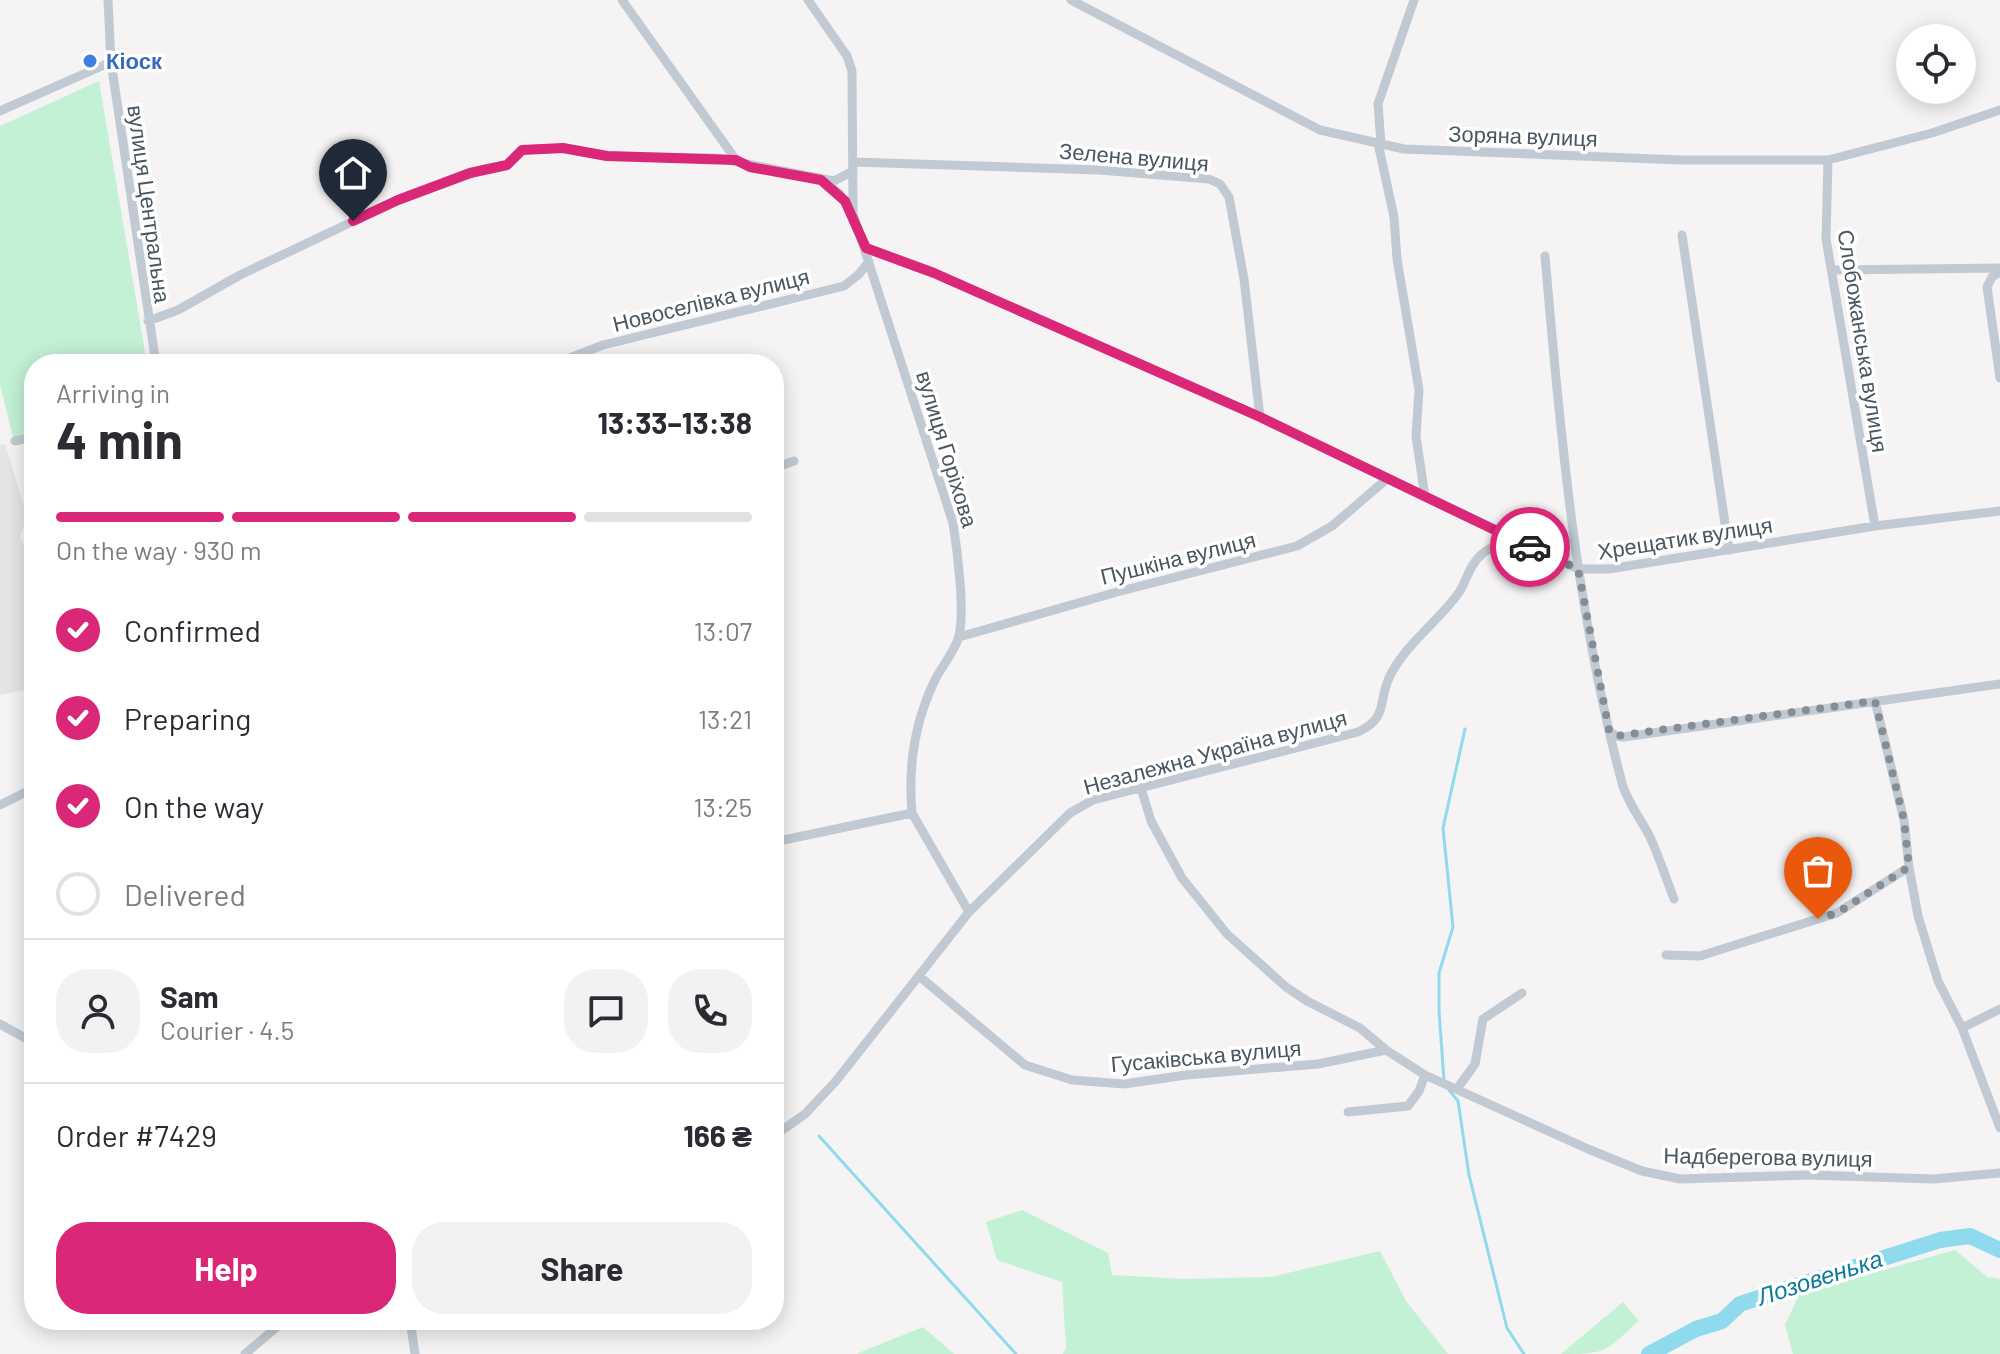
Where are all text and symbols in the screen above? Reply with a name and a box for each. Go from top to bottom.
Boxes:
map controls [1896,24,1976,104]
button: locate [1896,24,1976,104]
place label: Кіоск [106,47,163,73]
marker: Кіоск [81,52,99,70]
street label: вулиця Центральна [122,103,177,305]
street label: Зоряна вулиця [1448,119,1598,152]
street label: Зелена вулиця [1058,137,1210,176]
pin [319,139,387,221]
icon: home [331,151,375,195]
street label: Слобожанська вулиця [1833,227,1894,454]
street label: Новоселівка вулиця [610,262,812,337]
street label: вулиця Горіхова [911,367,984,531]
text: Arriving in [56,377,170,408]
text: 13:33–13:38 [597,404,752,440]
text: 4 min [56,407,183,469]
courier [1490,507,1570,587]
street label: Хрещатик вулиця [1596,510,1774,565]
street label: Пушкіна вулиця [1097,525,1258,590]
icon: car [1508,525,1552,569]
text: On the way · 930 m [56,534,262,565]
icon: check [56,608,100,652]
text: Confirmed [124,612,261,648]
text: 13:07 [694,615,752,646]
icon: check [56,696,100,740]
text: Preparing [124,700,251,736]
text: 13:21 [698,703,752,734]
street label: Незалежна Україна вулиця [1080,703,1350,800]
icon: check [56,784,100,828]
text: On the way [124,788,264,824]
text: 13:25 [693,791,752,822]
pin [1784,837,1852,919]
icon: bag [1796,849,1840,893]
text: Delivered [124,876,246,912]
button: person [56,969,140,1053]
button: chat [564,969,648,1053]
button: phone [668,969,752,1053]
text: Sam [160,978,219,1014]
text: Courier · 4.5 [160,1014,294,1045]
street label: Гусаківська вулиця [1110,1034,1302,1077]
text: Order #7429 [56,1117,217,1153]
text: 166 ₴ [683,1117,752,1153]
street label: Надберегова вулиця [1663,1141,1873,1172]
button: Help [56,1222,396,1314]
button: Share [412,1222,752,1314]
water label: Лозовенька [1752,1243,1886,1311]

